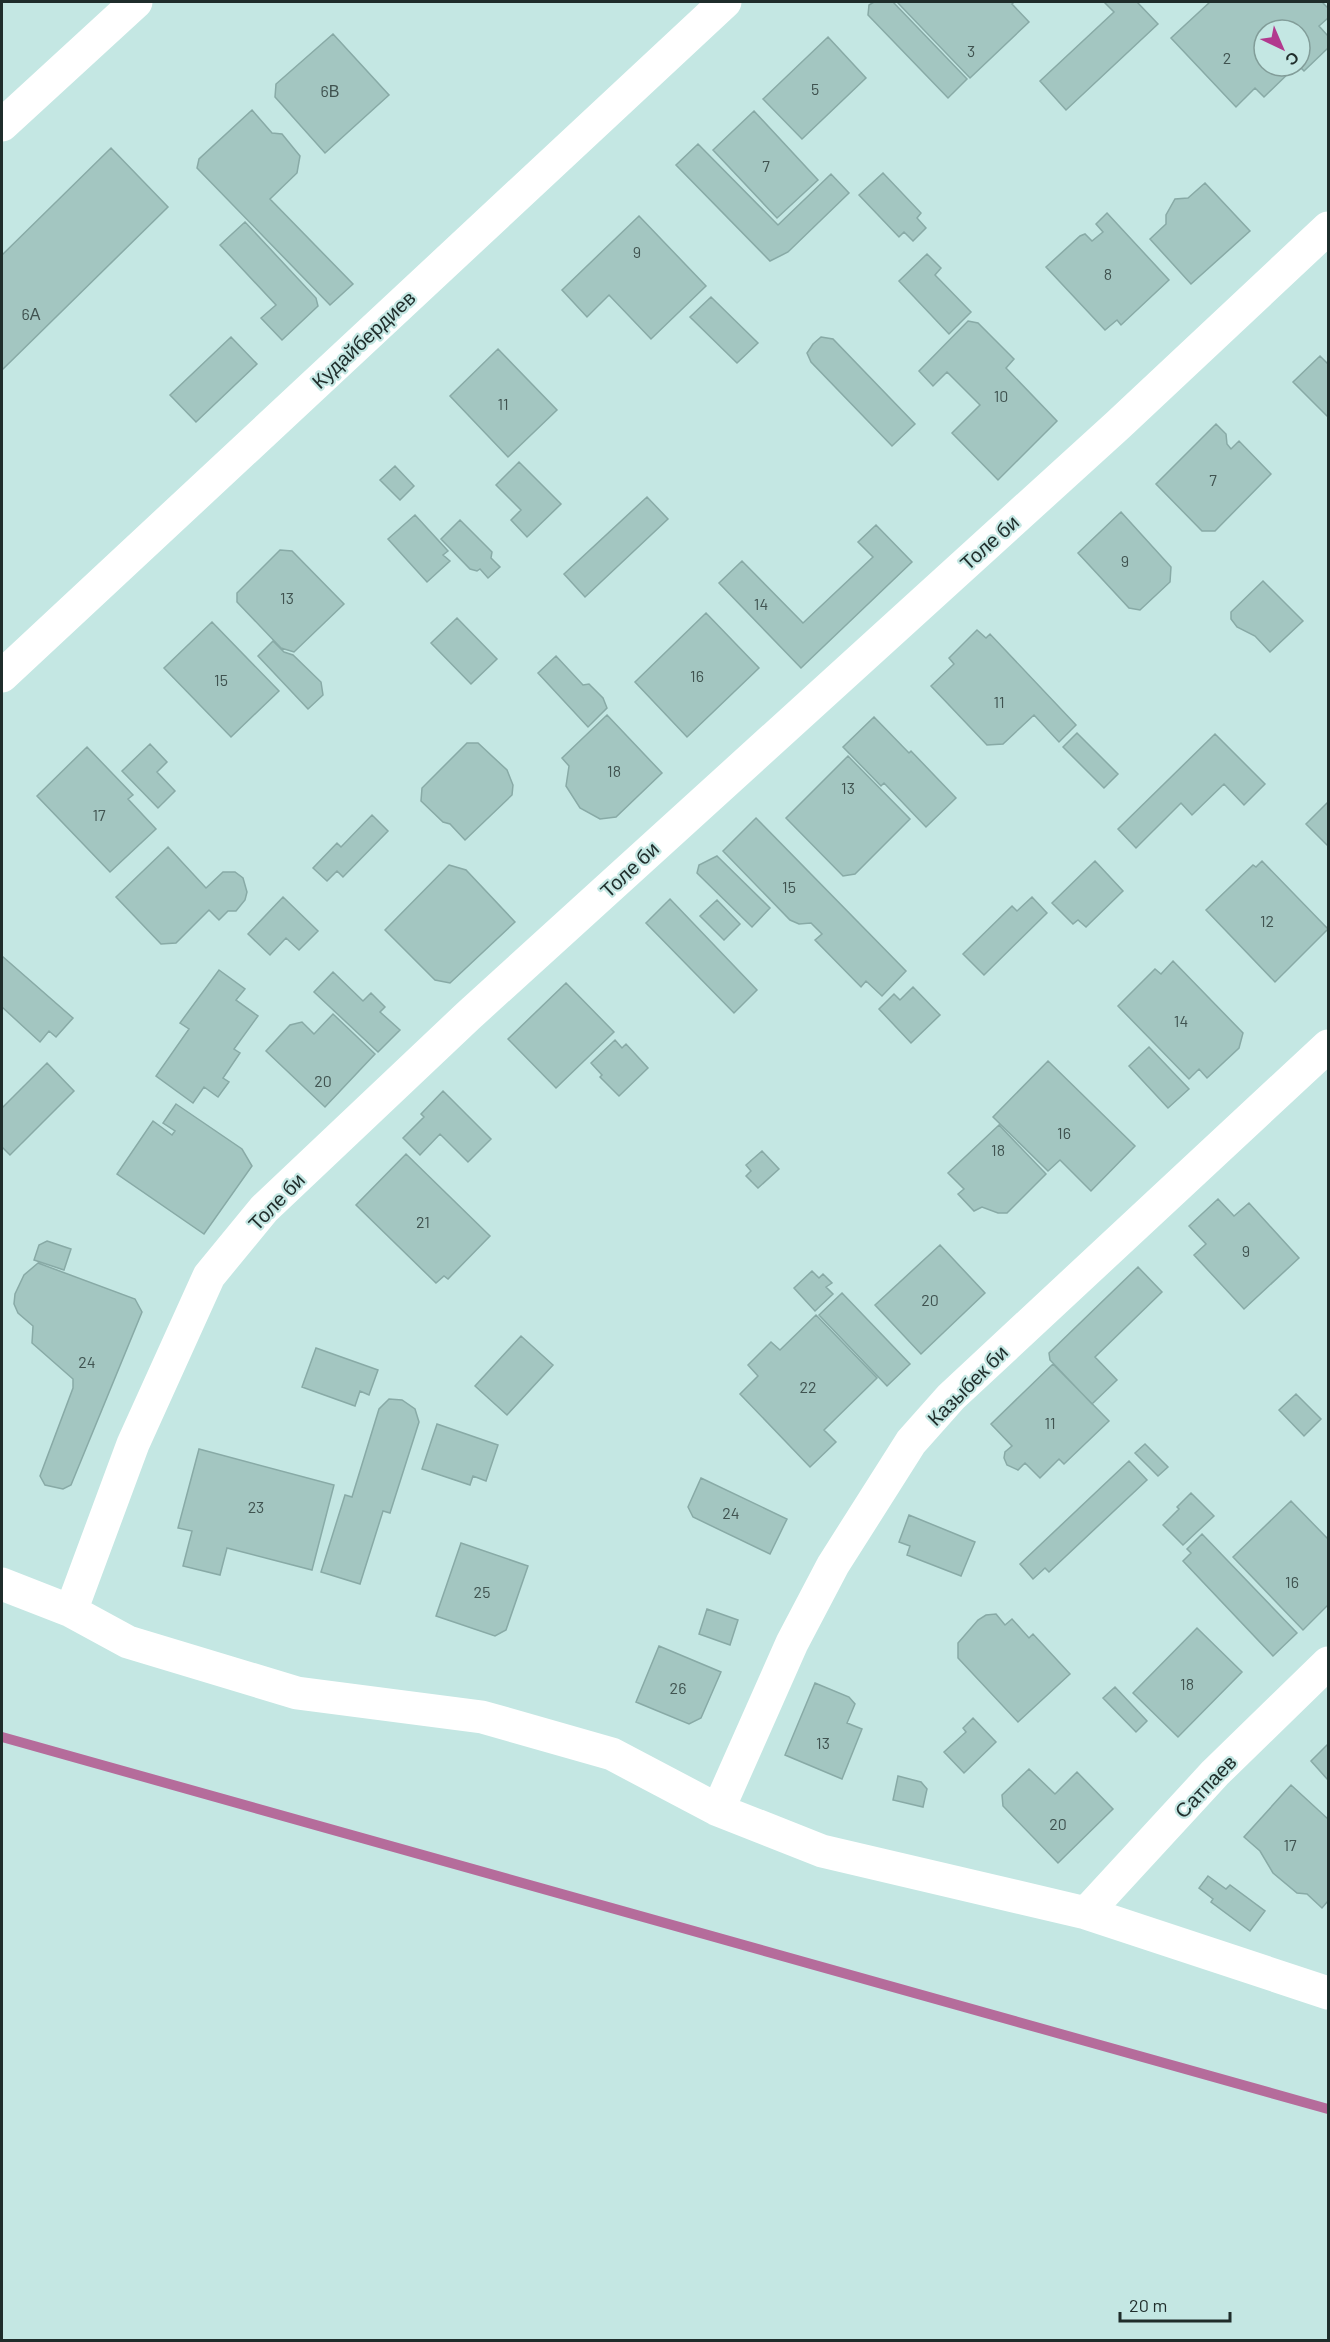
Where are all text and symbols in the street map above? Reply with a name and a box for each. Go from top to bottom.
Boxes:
north arrow [1252,18,1312,78]
house number: 3 [967,41,975,60]
house number: 2 [1223,48,1231,67]
text: С [1282,48,1304,70]
house number: 5 [811,79,819,98]
house number: 6В [321,81,339,100]
house number: 7 [762,156,770,175]
house number: 9 [633,242,641,261]
house number: 8 [1104,264,1112,283]
street label: Кудайбердиев [306,285,420,393]
house number: 6А [22,304,41,323]
house number: 10 [994,386,1008,405]
house number: 11 [497,394,509,413]
house number: 7 [1209,470,1217,489]
street label: Толе би [955,509,1023,575]
house number: 9 [1121,551,1129,570]
house number: 13 [280,588,294,607]
house number: 14 [754,594,768,613]
house number: 16 [690,666,704,685]
house number: 15 [214,670,228,689]
house number: 11 [993,692,1005,711]
house number: 18 [607,761,621,780]
house number: 13 [841,778,855,797]
house number: 17 [92,805,106,824]
street label: Толе би [595,836,663,902]
house number: 15 [782,877,796,896]
house number: 12 [1260,911,1274,930]
house number: 14 [1174,1011,1188,1030]
house number: 20 [314,1071,332,1090]
house number: 16 [1057,1123,1071,1142]
house number: 18 [991,1140,1005,1159]
street label: Толе би [243,1167,309,1235]
house number: 21 [416,1212,430,1231]
house number: 9 [1242,1241,1250,1260]
house number: 20 [921,1290,939,1309]
street label: Казыбек би [922,1340,1012,1430]
house number: 24 [78,1352,96,1371]
house number: 22 [799,1377,817,1396]
house number: 11 [1044,1413,1056,1432]
house number: 23 [248,1497,264,1516]
house number: 24 [722,1503,740,1522]
house number: 16 [1285,1572,1299,1591]
house number: 25 [474,1582,490,1601]
house number: 18 [1180,1674,1194,1693]
house number: 26 [670,1678,686,1697]
house number: 13 [816,1733,830,1752]
street label: Сатпаев [1169,1750,1241,1822]
house number: 20 [1049,1814,1067,1833]
house number: 17 [1283,1835,1297,1854]
scale bar [1120,2285,1230,2323]
text: 20 m [1129,2294,1167,2316]

